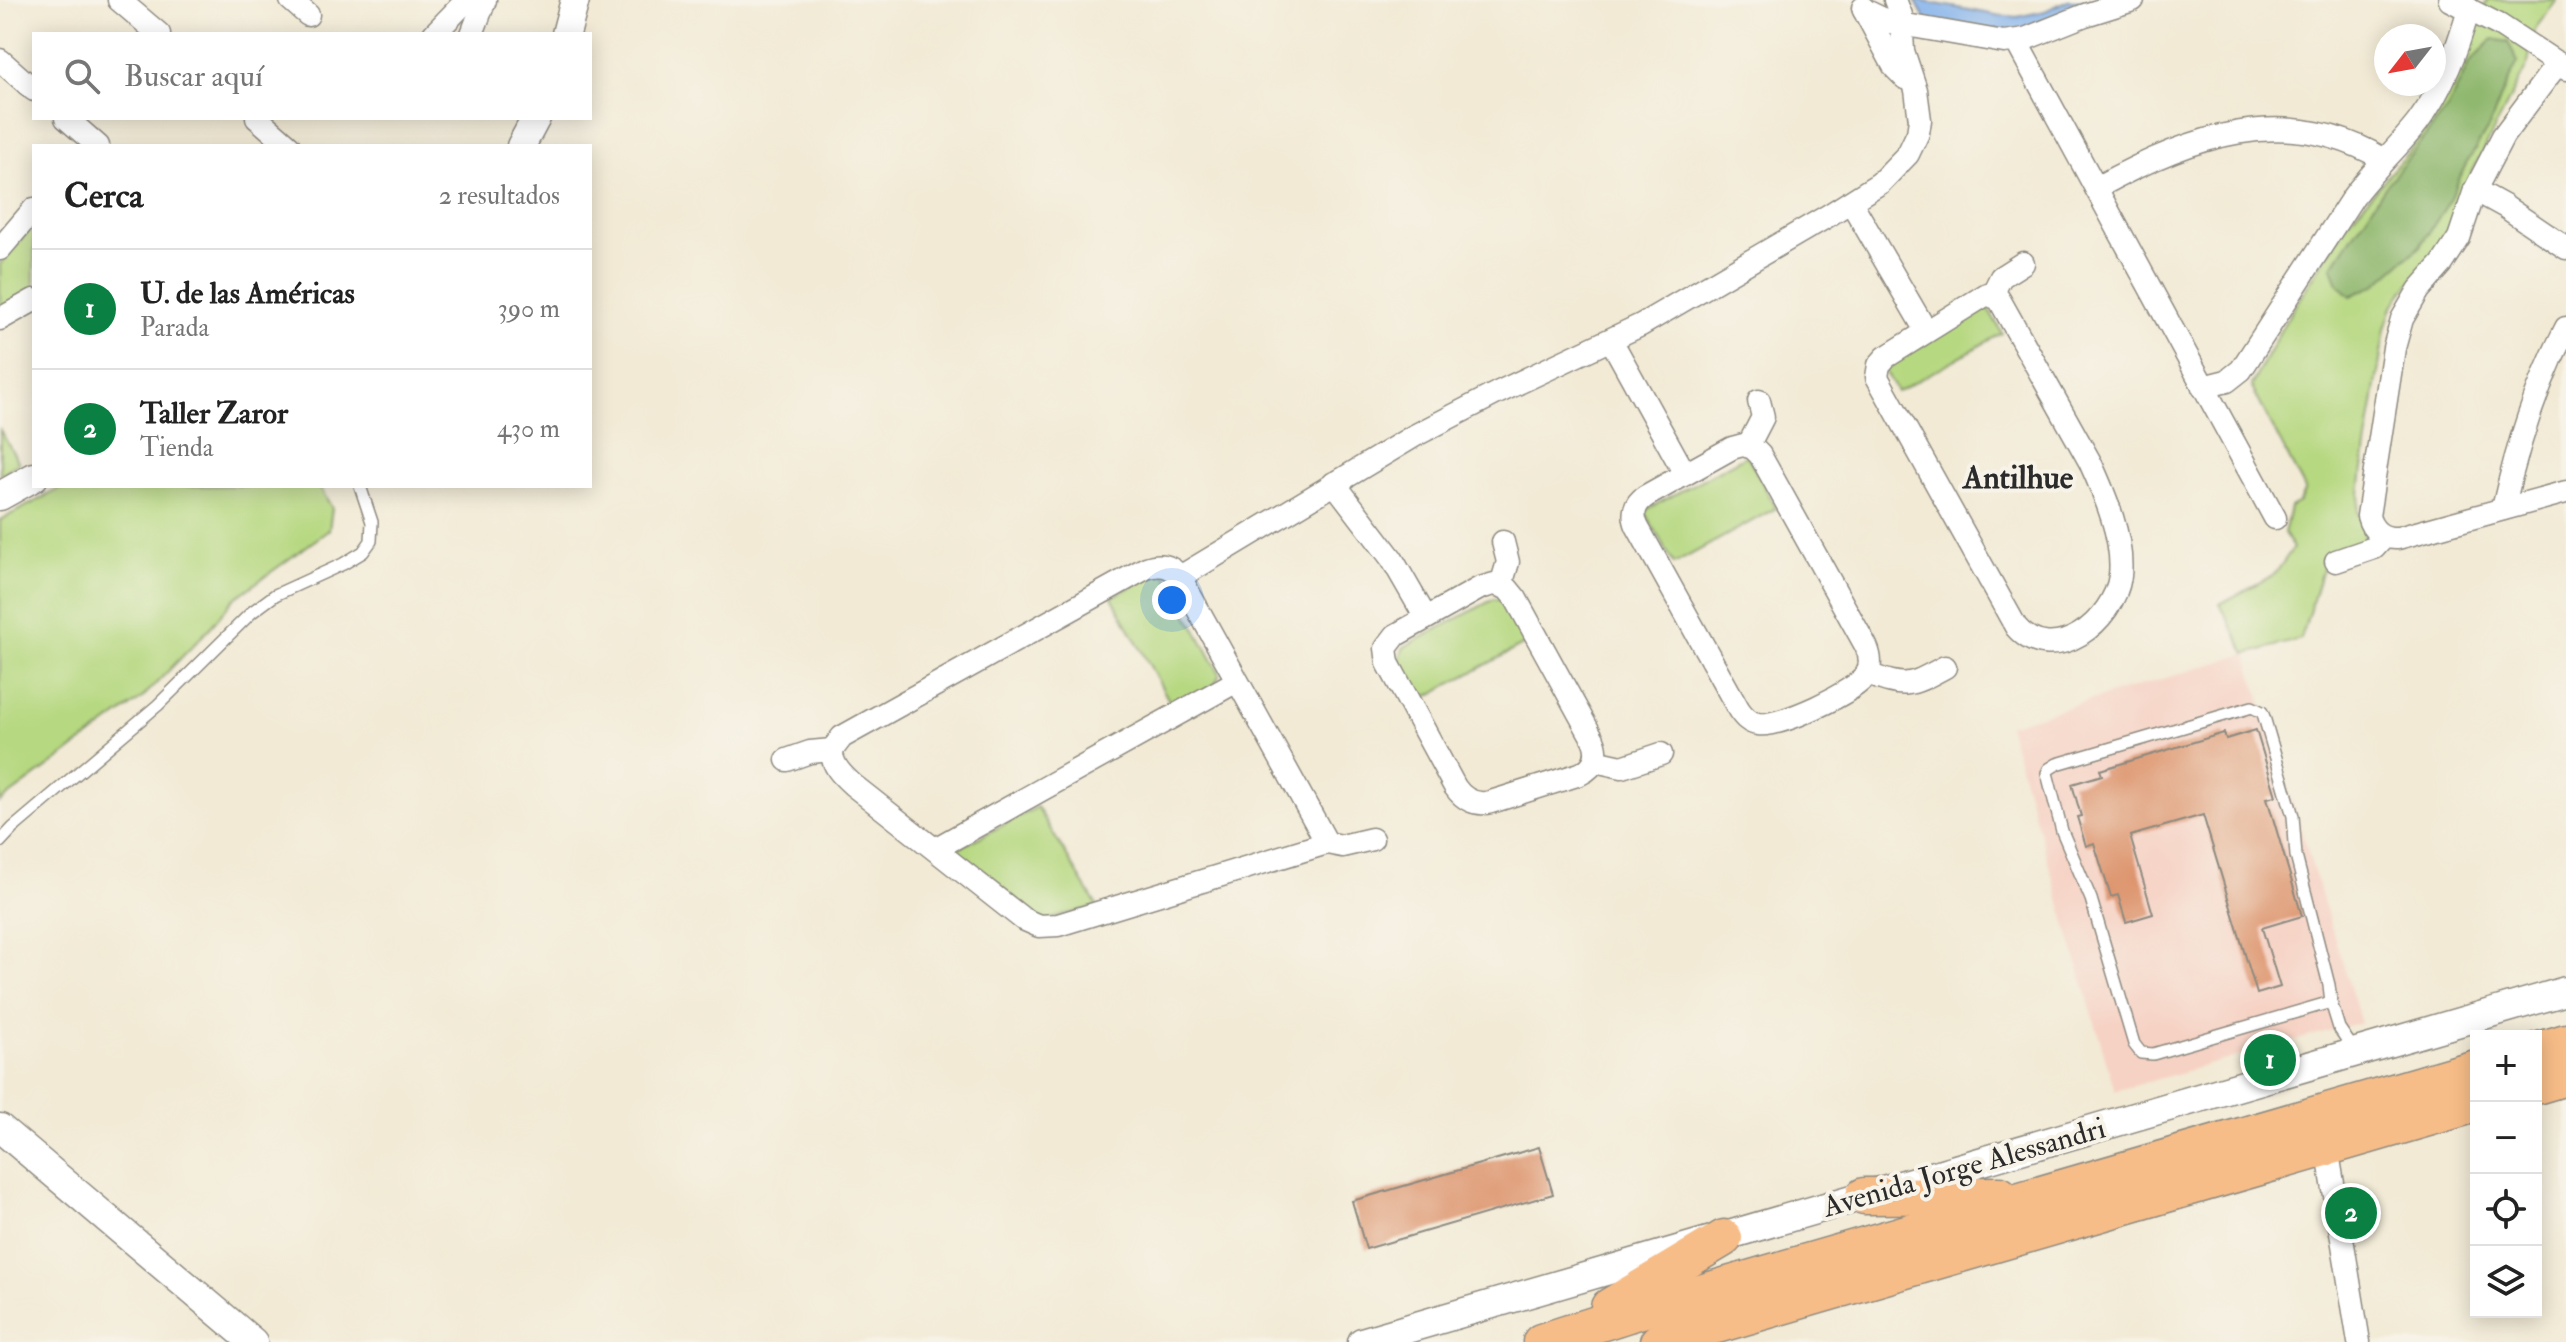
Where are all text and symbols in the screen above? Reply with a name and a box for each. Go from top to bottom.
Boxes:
north arrow [2374,24,2446,96]
search box [32,32,592,120]
icon: search [60,54,104,98]
text: Buscar aquí [124,58,263,95]
text: Cerca [64,175,143,218]
text: 2 resultados [439,180,560,212]
text: U. de las Américas [140,275,355,312]
text: 1 [85,293,95,325]
text: 390 m [498,293,560,325]
text: Parada [140,312,209,344]
text: Taller Zaror [140,395,288,432]
text: 2 [83,413,97,445]
text: 430 m [497,413,560,445]
text: Tienda [140,432,213,464]
district label: Antilhue [1961,458,2074,498]
your location [1152,580,1192,620]
pin: 1 [2244,1030,2296,1090]
map controls [2470,1030,2542,1318]
button: + [2470,1030,2542,1102]
button: − [2470,1102,2542,1174]
street label: Avenida Jorge Alessandri [1818,1109,2110,1226]
button: locate [2470,1174,2542,1246]
pin: 2 [2325,1183,2377,1243]
button: layers [2470,1246,2542,1318]

